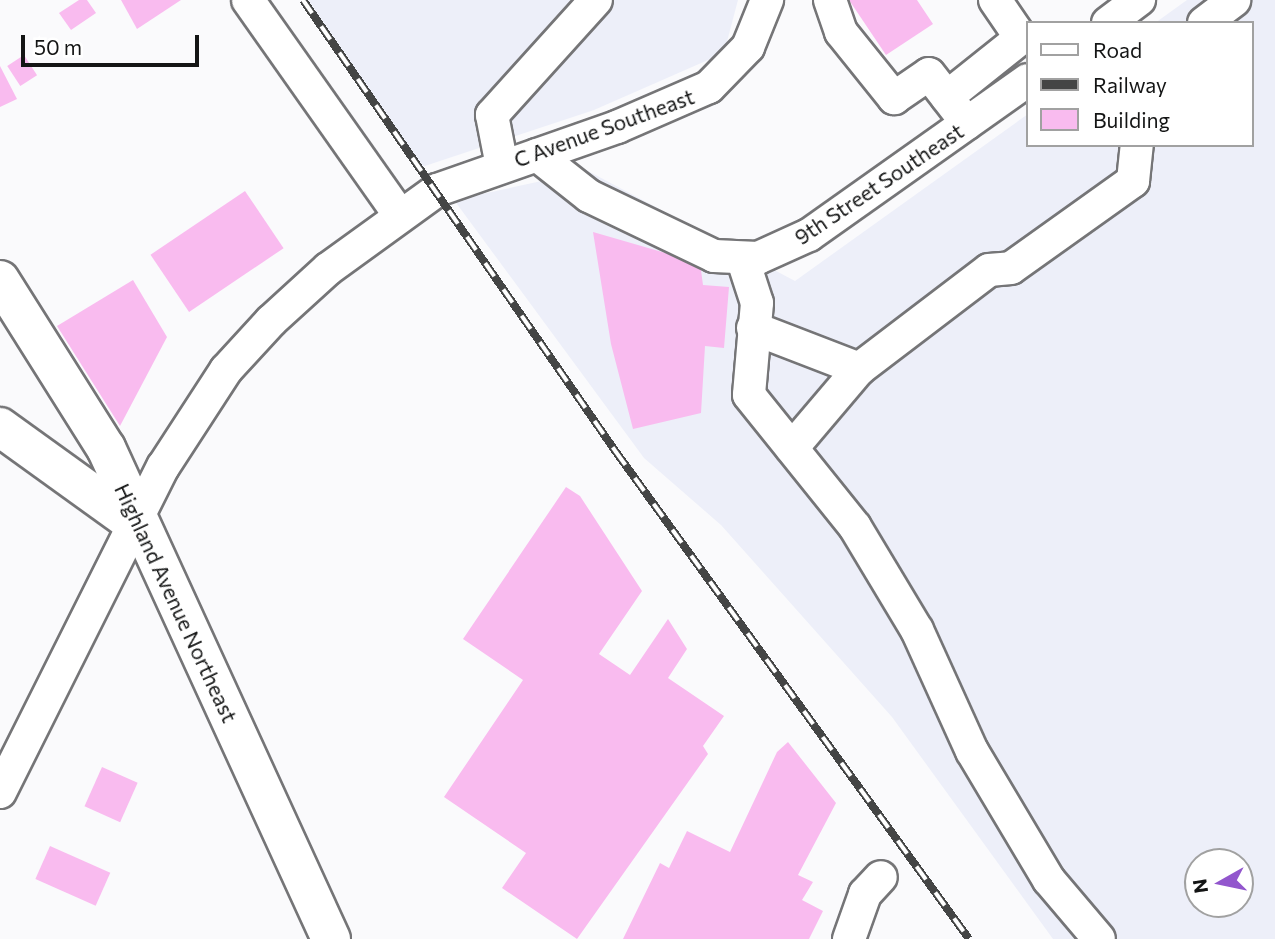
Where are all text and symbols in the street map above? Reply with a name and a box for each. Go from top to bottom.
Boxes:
scale bar [24,21,203,65]
legend [1026,21,1254,147]
text: 50 m [34,34,82,59]
text: Road [1093,37,1142,62]
text: Railway [1093,72,1167,97]
street label: C Avenue Southeast [510,84,698,172]
text: Building [1093,107,1170,132]
street label: 9th Street Southeast [790,118,968,250]
street label: Highland Avenue Northeast [110,480,242,726]
north arrow [1184,848,1254,918]
text: N [1187,877,1212,895]

